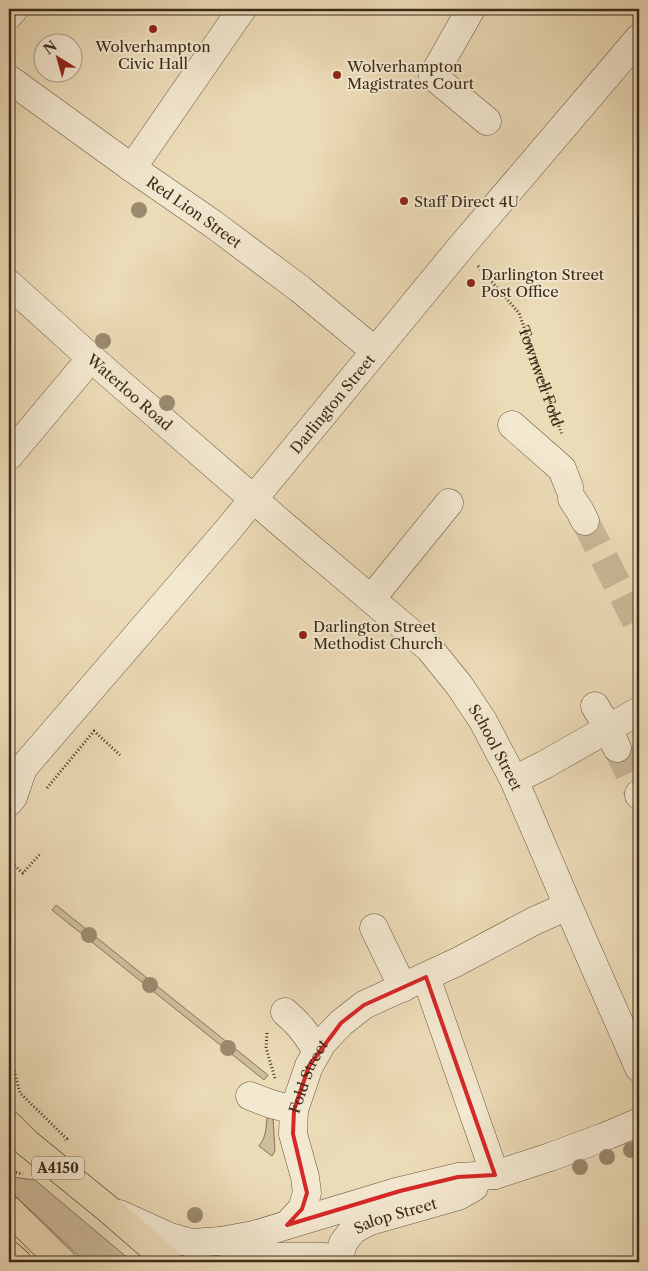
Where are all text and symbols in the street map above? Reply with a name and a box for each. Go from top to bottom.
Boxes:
marker: Wolverhampton Civic Hall [147,23,159,35]
north arrow [32,32,82,82]
text: N [40,37,60,58]
place label: Wolverhampton Civic Hall [94,37,211,73]
place label: Wolverhampton Magistrates Court [346,57,475,93]
marker: Wolverhampton Magistrates Court [331,69,343,81]
street label: Red Lion Street [143,172,246,252]
place label: Staff Direct 4U [414,192,520,211]
marker: Staff Direct 4U [398,195,410,207]
place label: Darlington Street Post Office [481,265,605,301]
marker: Darlington Street Post Office [465,277,477,289]
street label: Townwell Fold [515,323,568,429]
street label: Waterloo Road [83,349,177,434]
street label: Darlington Street [285,349,379,457]
place label: Darlington Street Methodist Church [313,617,444,653]
marker: Darlington Street Methodist Church [297,629,309,641]
street label: School Street [465,700,527,794]
street label: Fold Street [284,1034,331,1116]
road number: A4150 [32,1156,84,1180]
street label: Salop Street [350,1193,440,1238]

